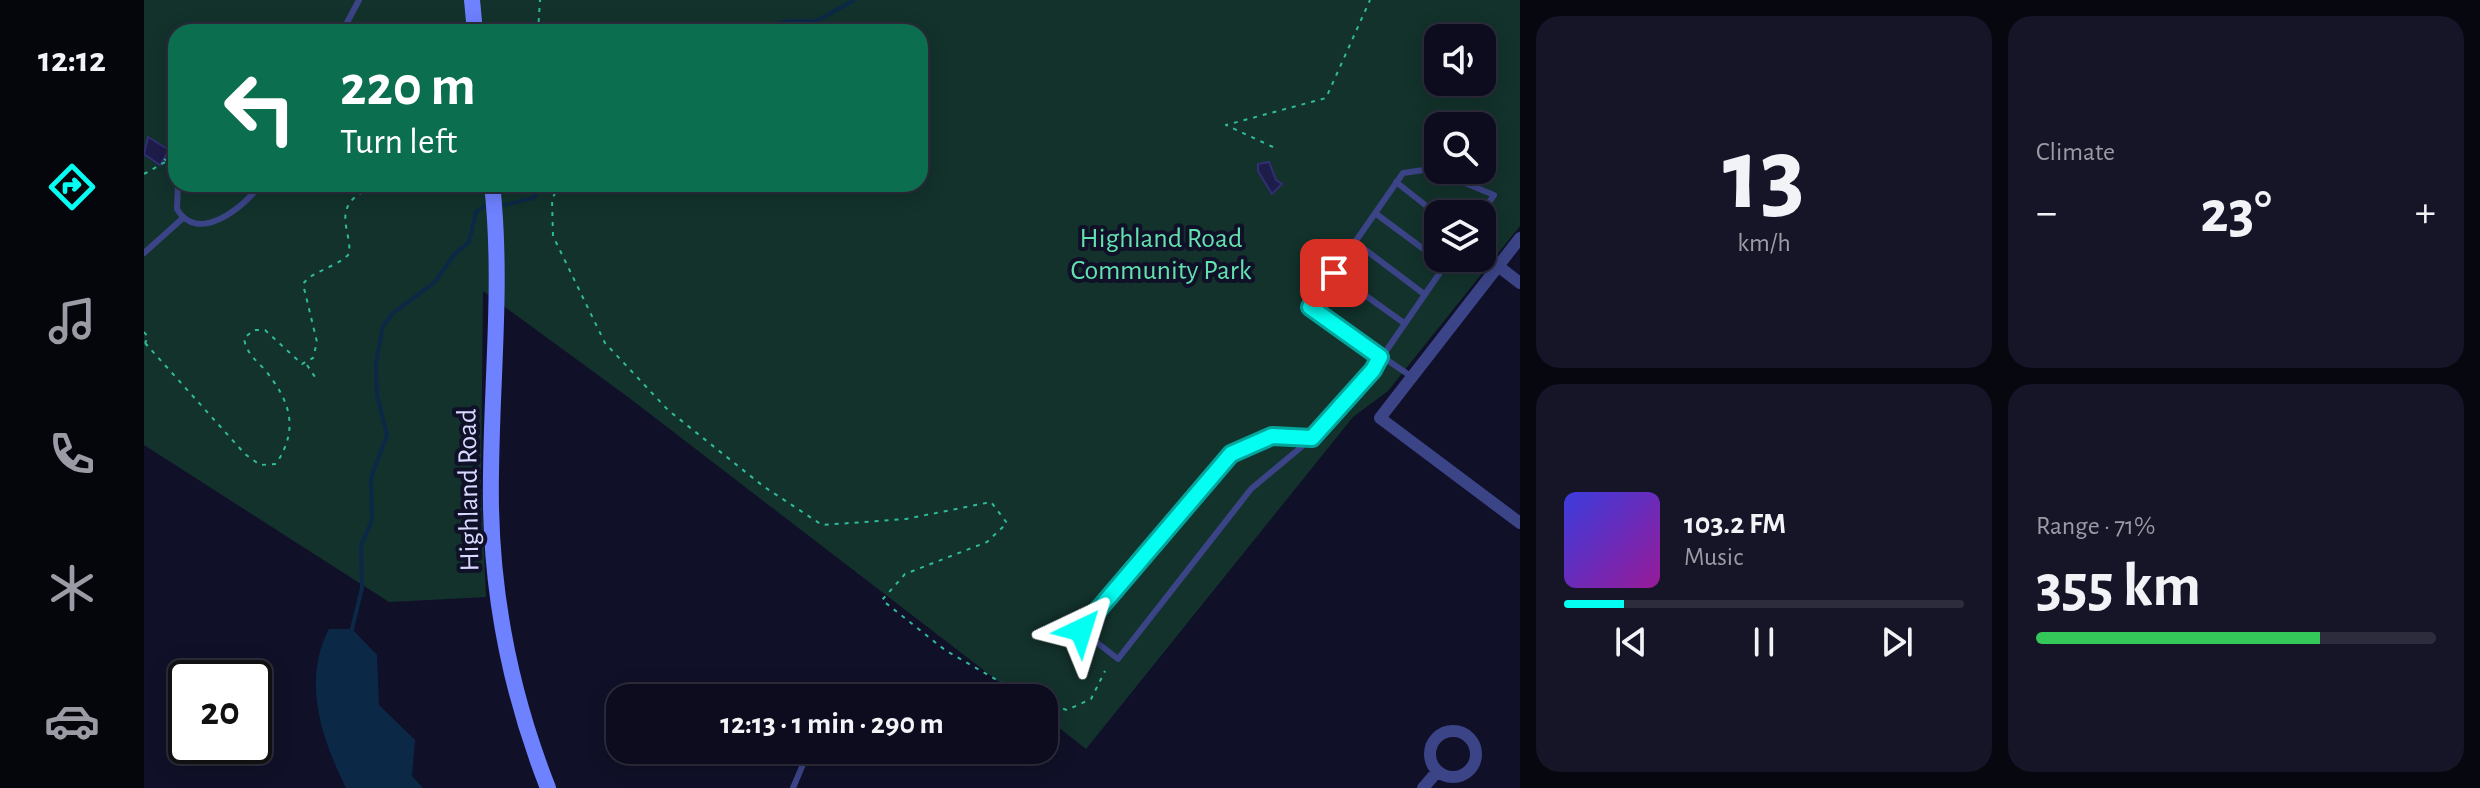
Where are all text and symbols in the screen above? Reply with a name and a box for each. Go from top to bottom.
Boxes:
map controls [1424,24,1496,272]
button: sound [1424,24,1496,96]
text: 12:12 [38,42,106,78]
icon: left [208,56,312,160]
text: 220 m [340,59,476,115]
button: search [1424,112,1496,184]
text: Turn left [340,124,457,160]
text: 13 [1723,124,1805,228]
text: Climate [2036,139,2115,165]
icon: directions [44,159,100,215]
text: 23° [2200,183,2272,243]
text: − [2036,191,2057,235]
text: + [2415,191,2436,235]
button: layers [1424,200,1496,272]
park label: Highland Road Community Park [1070,225,1252,285]
text: km/h [1737,230,1791,256]
pin [1300,239,1368,307]
icon: arrive [1312,251,1356,295]
icon: music [44,293,100,349]
street label: Highland Road [454,408,484,572]
icon: phone [44,426,100,482]
text: 103.2 FM [1684,509,1786,539]
text: Range · 71% [2036,513,2155,539]
text: Music [1684,544,1743,570]
text: 355 km [2036,557,2201,617]
icon: climate [44,560,100,616]
position arrow [1039,588,1123,672]
icon: previous [1609,620,1653,664]
icon: pause [1742,620,1786,664]
icon: next [1875,620,1919,664]
speed limit sign: 20 [168,660,272,764]
icon: car [44,693,100,749]
text: 12:13 · 1 min · 290 m [720,709,944,739]

